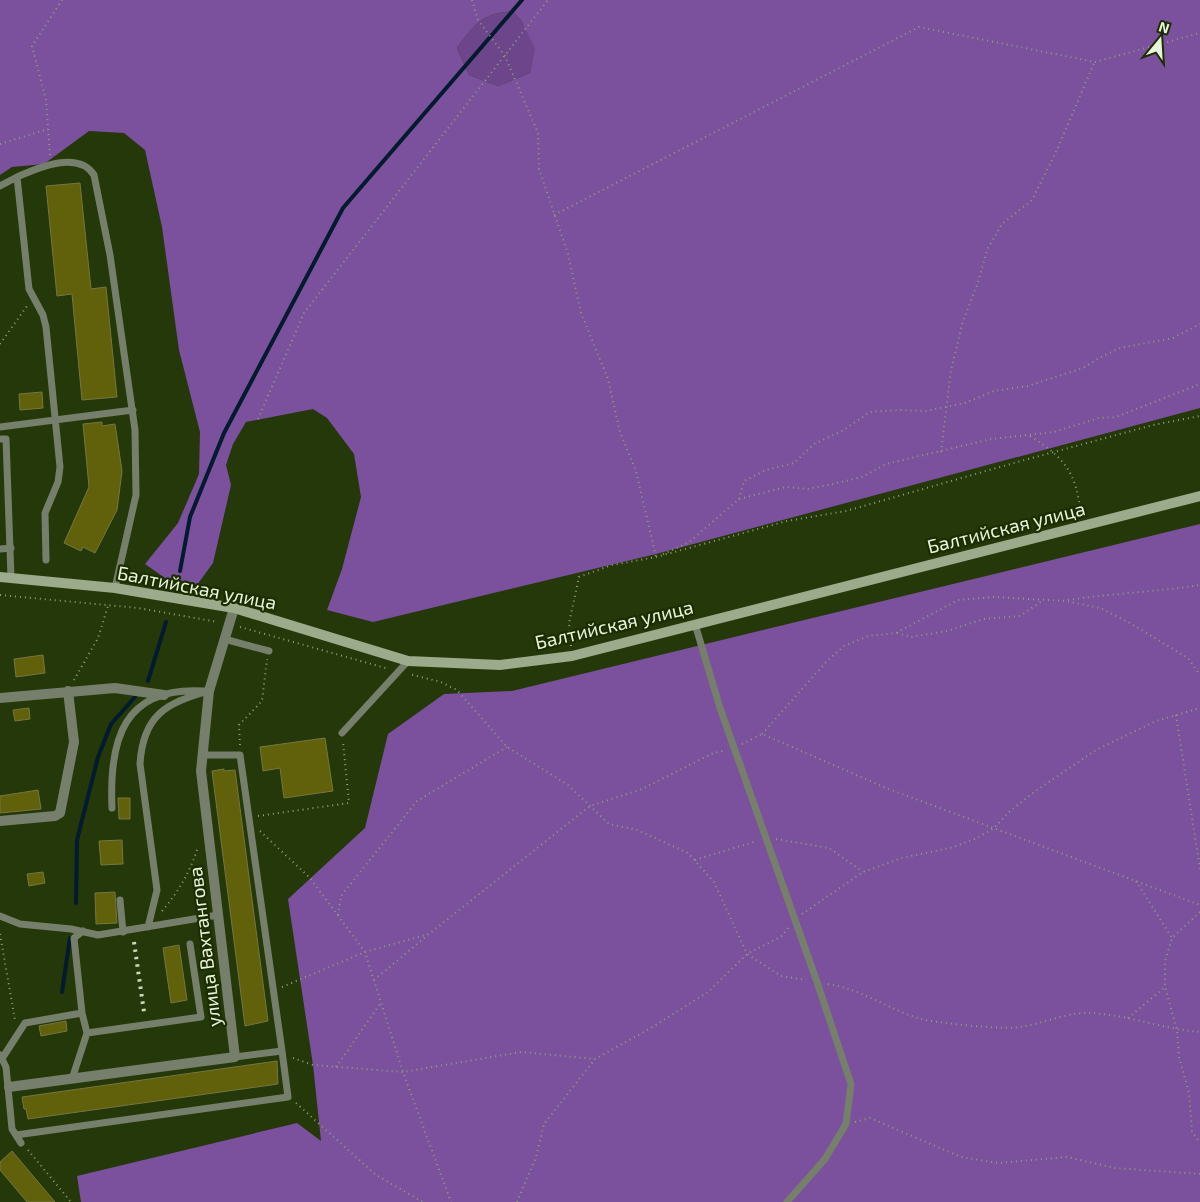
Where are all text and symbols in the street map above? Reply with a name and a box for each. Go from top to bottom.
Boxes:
north arrow [1135,15,1185,65]
text: N [1157,18,1172,37]
street label: Балтийская улица [925,496,1088,559]
street label: Балтийская улица [115,560,279,615]
street label: Балтийская улица [533,595,696,654]
street label: улица Вахтангова [183,866,226,1028]

